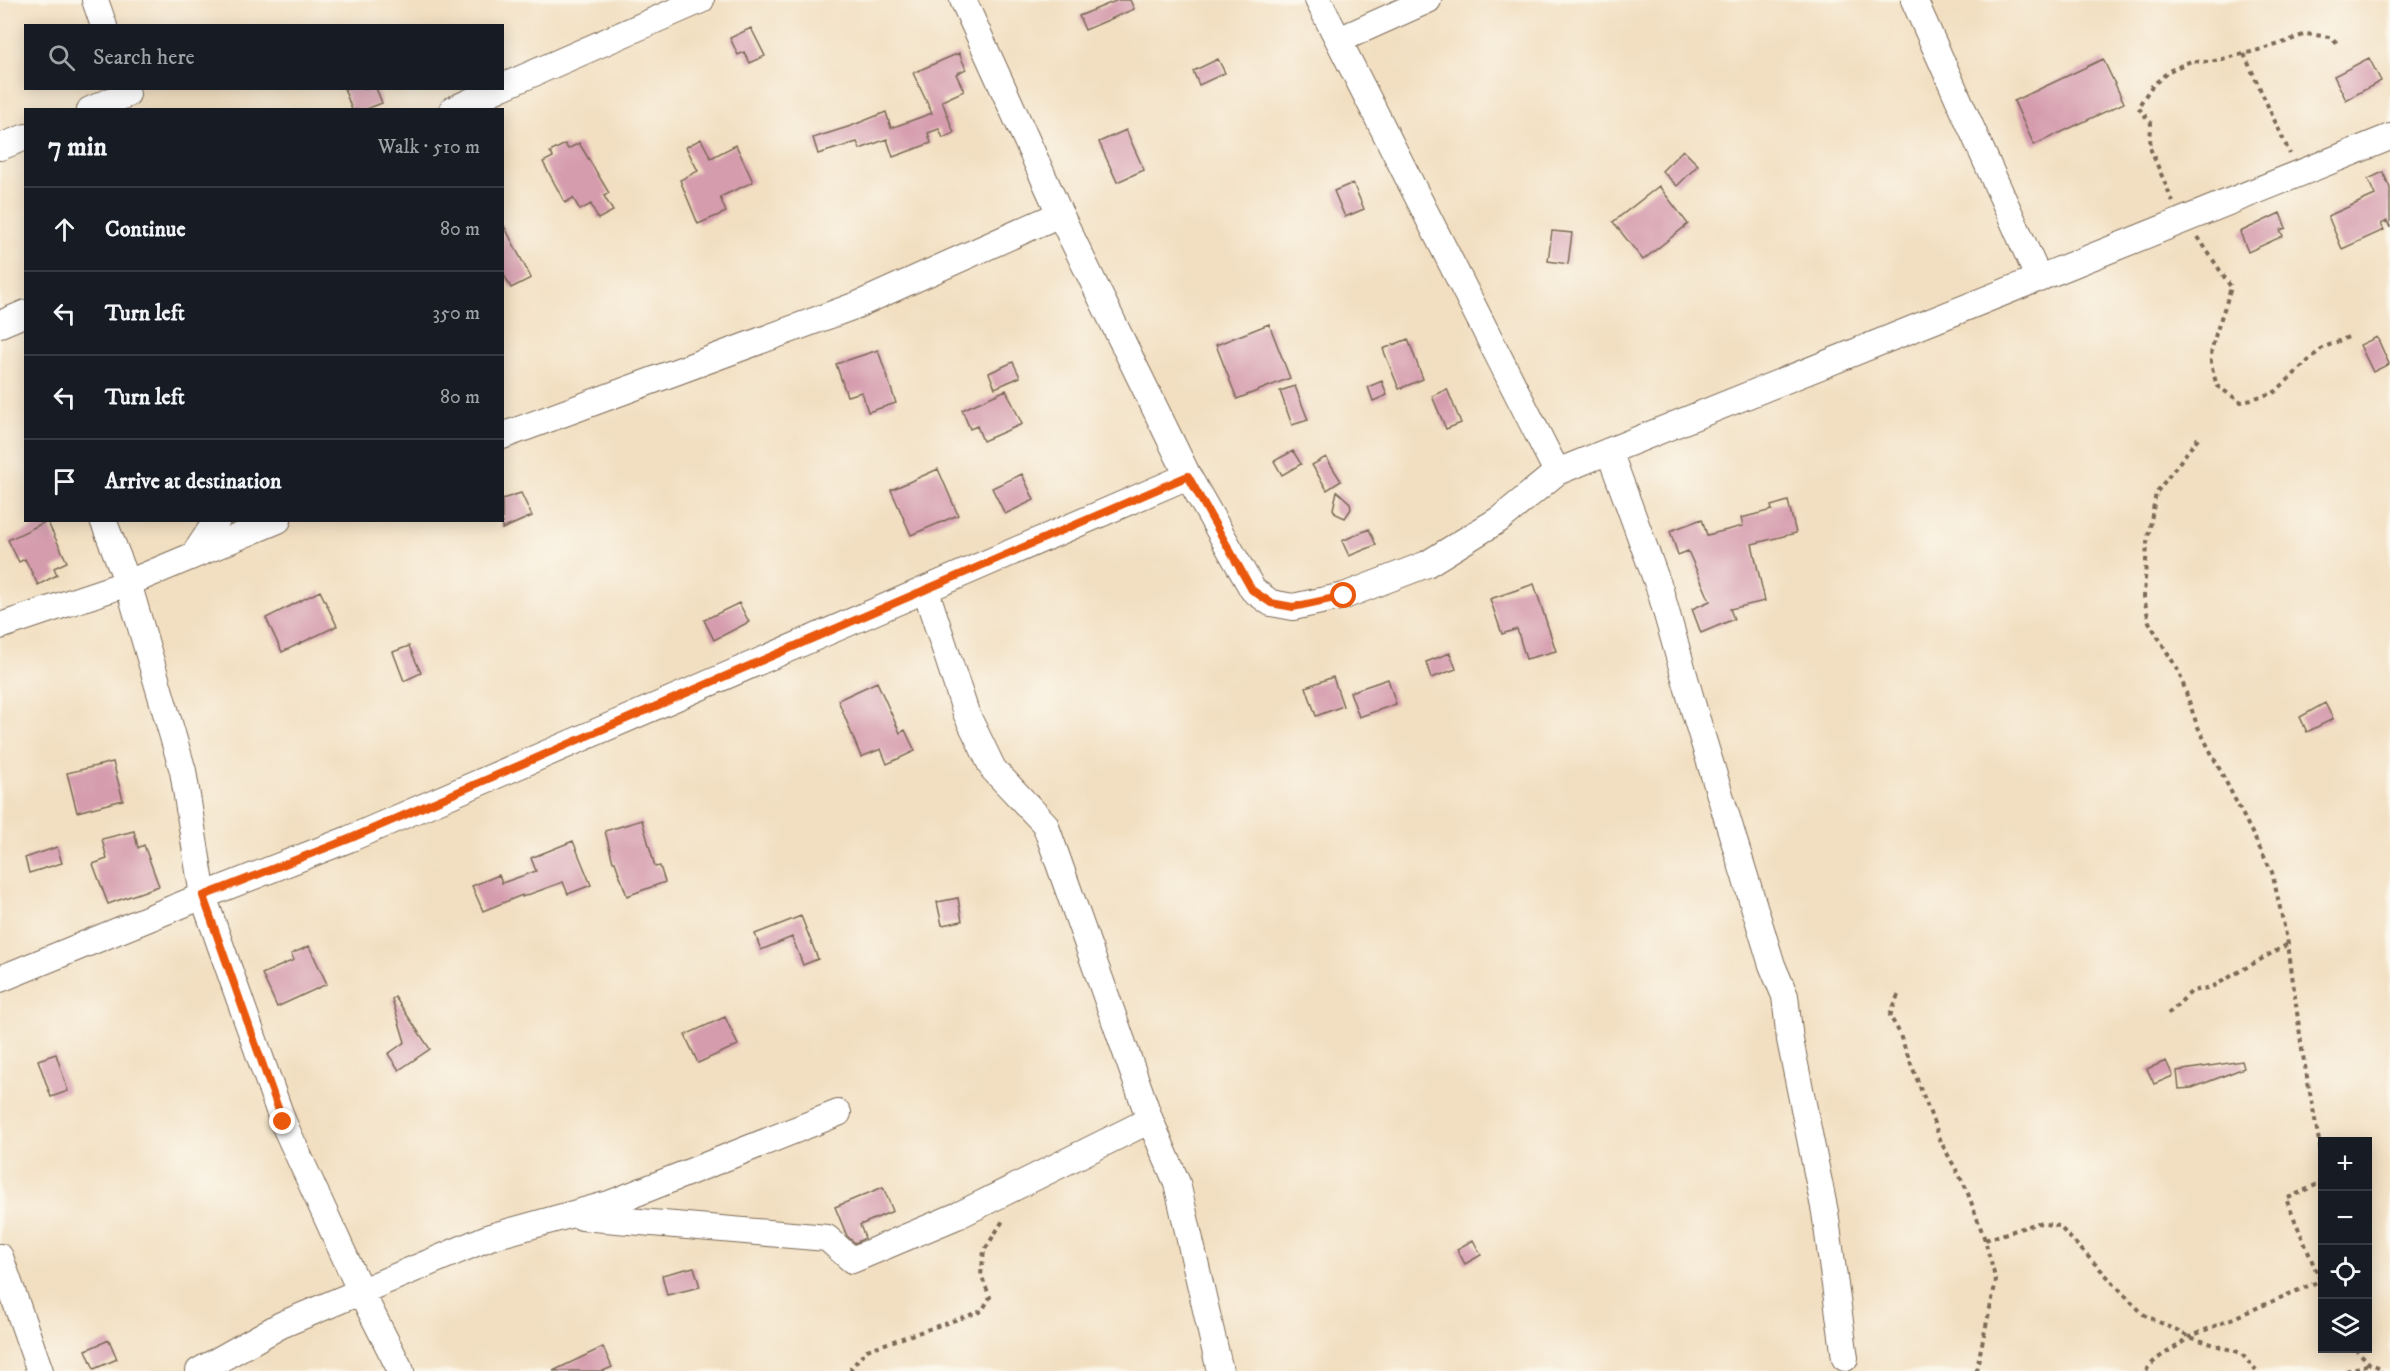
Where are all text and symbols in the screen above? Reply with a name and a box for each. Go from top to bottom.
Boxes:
search box [24,24,504,90]
icon: search [45,41,78,74]
text: Search here [93,44,195,71]
text: 7 min [48,131,107,164]
text: Walk · 510 m [378,135,480,160]
icon: ahead [48,213,81,246]
text: Continue [105,216,186,243]
text: 80 m [440,217,480,242]
icon: left [48,297,81,330]
text: Turn left [105,300,185,327]
text: 350 m [433,301,480,326]
icon: left [48,381,81,414]
text: Turn left [105,384,185,411]
text: 80 m [440,385,480,410]
icon: arrive [48,465,81,498]
text: Arrive at destination [105,468,282,495]
route start [1330,582,1356,608]
route end [269,1108,295,1134]
map controls [2318,1137,2372,1353]
button: + [2318,1137,2372,1191]
button: − [2318,1191,2372,1245]
button: locate [2318,1245,2372,1299]
button: layers [2318,1299,2372,1353]

